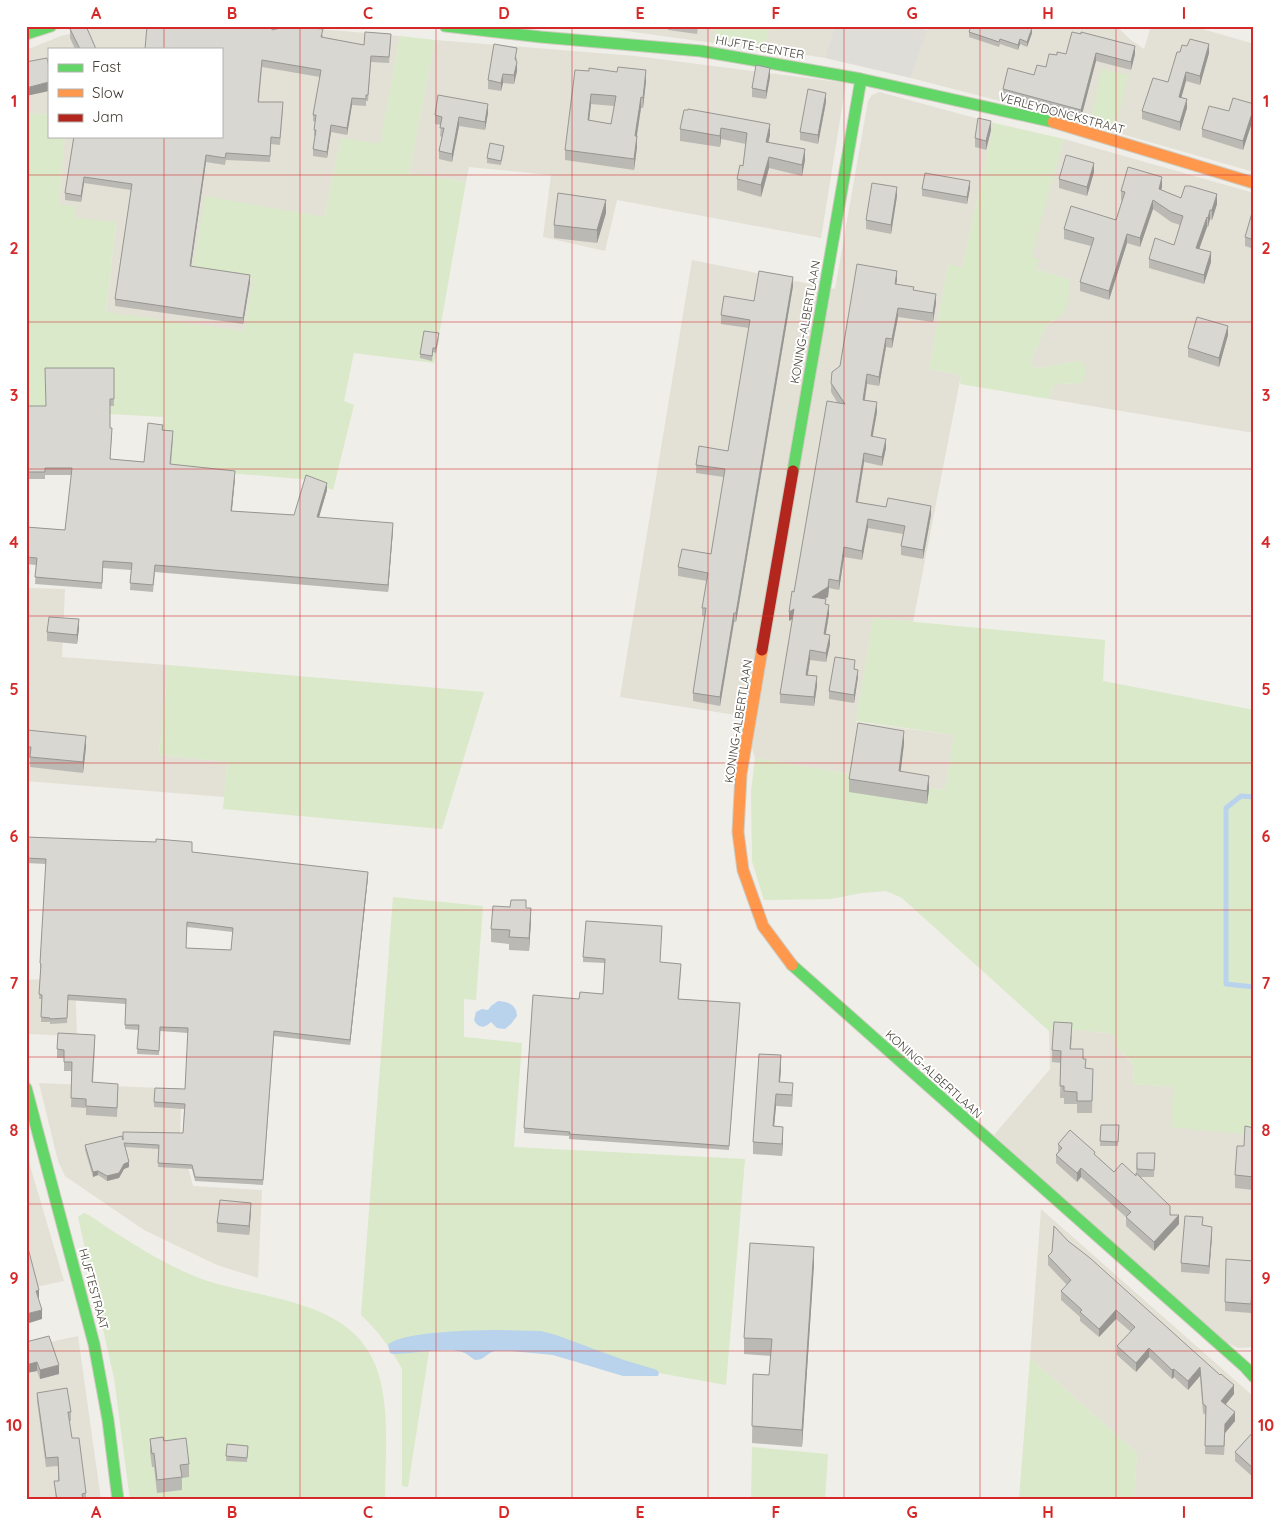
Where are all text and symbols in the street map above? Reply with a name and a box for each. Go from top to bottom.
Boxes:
text: A [91,3,102,23]
text: B [227,3,237,23]
text: C [363,3,373,23]
text: D [498,3,510,23]
text: E [635,3,645,23]
text: F [772,3,781,23]
text: G [906,3,918,23]
text: H [1042,3,1054,23]
text: I [1182,3,1186,23]
street label: HIJFTE-CENTER [715,32,805,62]
legend [48,48,222,138]
text: Fast [92,57,121,76]
text: Slow [92,83,124,102]
street label: VERLEYDONCKSTRAAT [998,89,1126,137]
text: 1 [11,91,17,111]
text: 1 [1263,91,1269,111]
text: Jam [92,107,123,126]
text: 2 [9,238,19,258]
text: 2 [1261,238,1271,258]
street label: KONING-ALBERTLAAN [787,259,823,385]
text: 3 [10,385,18,405]
text: 3 [1262,385,1270,405]
text: 4 [9,532,19,552]
text: 4 [1261,532,1271,552]
street label: KONING-ALBERTLAAN [721,658,755,784]
text: 5 [9,679,19,699]
text: 5 [1261,679,1271,699]
text: 6 [10,826,19,846]
text: 6 [1262,826,1271,846]
text: 7 [10,973,19,993]
text: 7 [1262,973,1271,993]
street label: KONING-ALBERTLAAN [883,1027,985,1121]
text: 8 [10,1120,19,1140]
text: 8 [1262,1120,1271,1140]
street label: HIJFTESTRAAT [76,1247,112,1331]
text: 9 [9,1268,19,1288]
text: 9 [1261,1268,1271,1288]
text: 10 [6,1415,22,1435]
text: 10 [1258,1415,1274,1435]
text: A [91,1502,102,1522]
text: B [227,1502,237,1522]
text: C [363,1502,373,1522]
text: D [498,1502,510,1522]
text: E [635,1502,645,1522]
text: F [772,1502,781,1522]
text: G [906,1502,918,1522]
text: H [1042,1502,1054,1522]
text: I [1182,1502,1186,1522]

